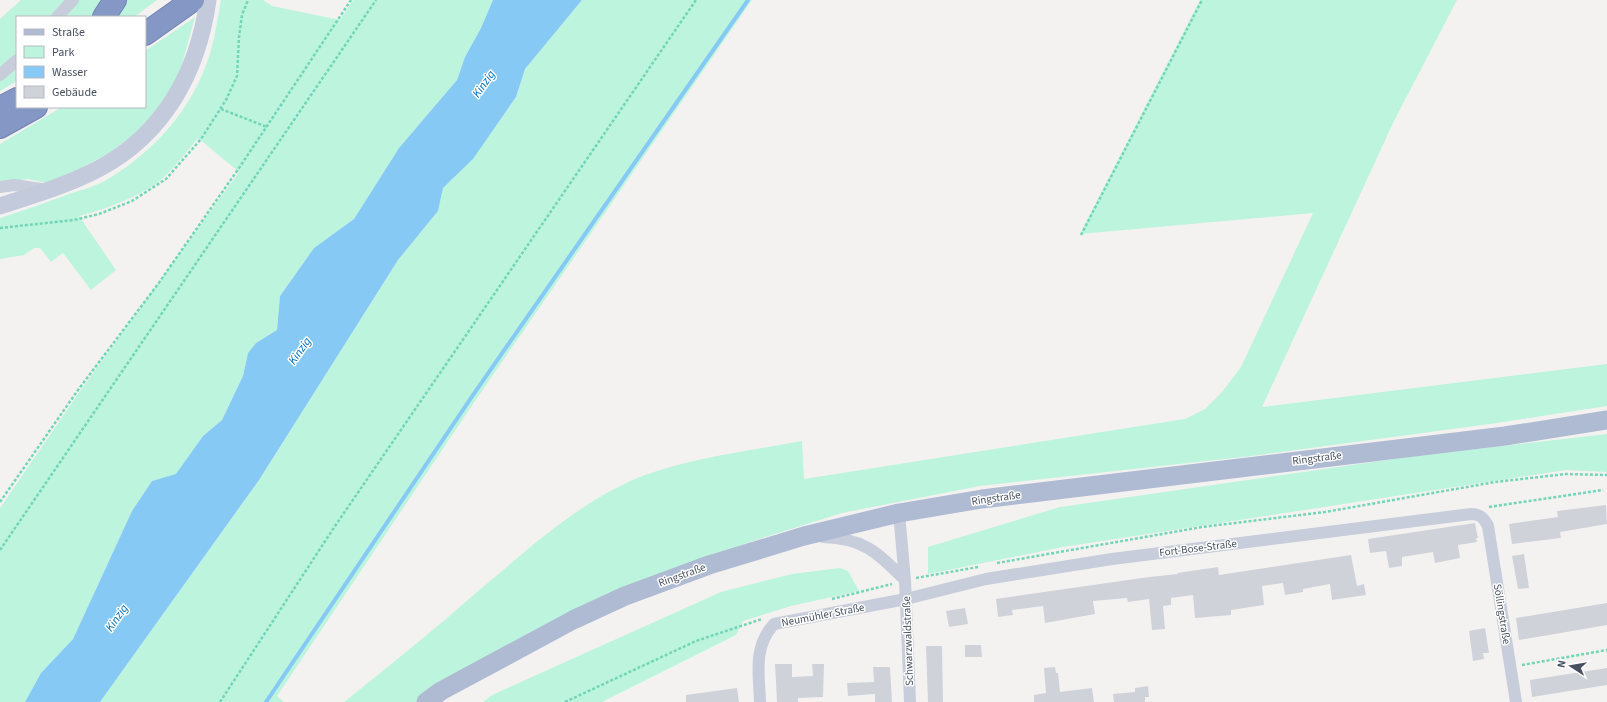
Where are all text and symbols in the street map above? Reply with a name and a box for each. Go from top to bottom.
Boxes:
legend [16,16,146,108]
text: Straße [52,24,85,41]
text: Park [52,44,74,61]
text: Wasser [52,64,88,81]
water label: Kinzig [468,67,500,101]
text: Gebäude [52,84,97,101]
water label: Kinzig [284,334,316,368]
street label: Ringstraße [1292,447,1343,468]
street label: Ringstraße [970,487,1022,509]
street label: Fort-Bose-Straße [1158,536,1238,560]
street label: Ringstraße [656,559,708,591]
street label: Söllingstraße [1490,583,1514,646]
street label: Schwarzwaldstraße [899,595,917,686]
street label: Neumühler Straße [780,600,866,630]
water label: Kinzig [101,601,133,635]
north arrow [1551,646,1591,686]
text: N [1554,659,1570,669]

